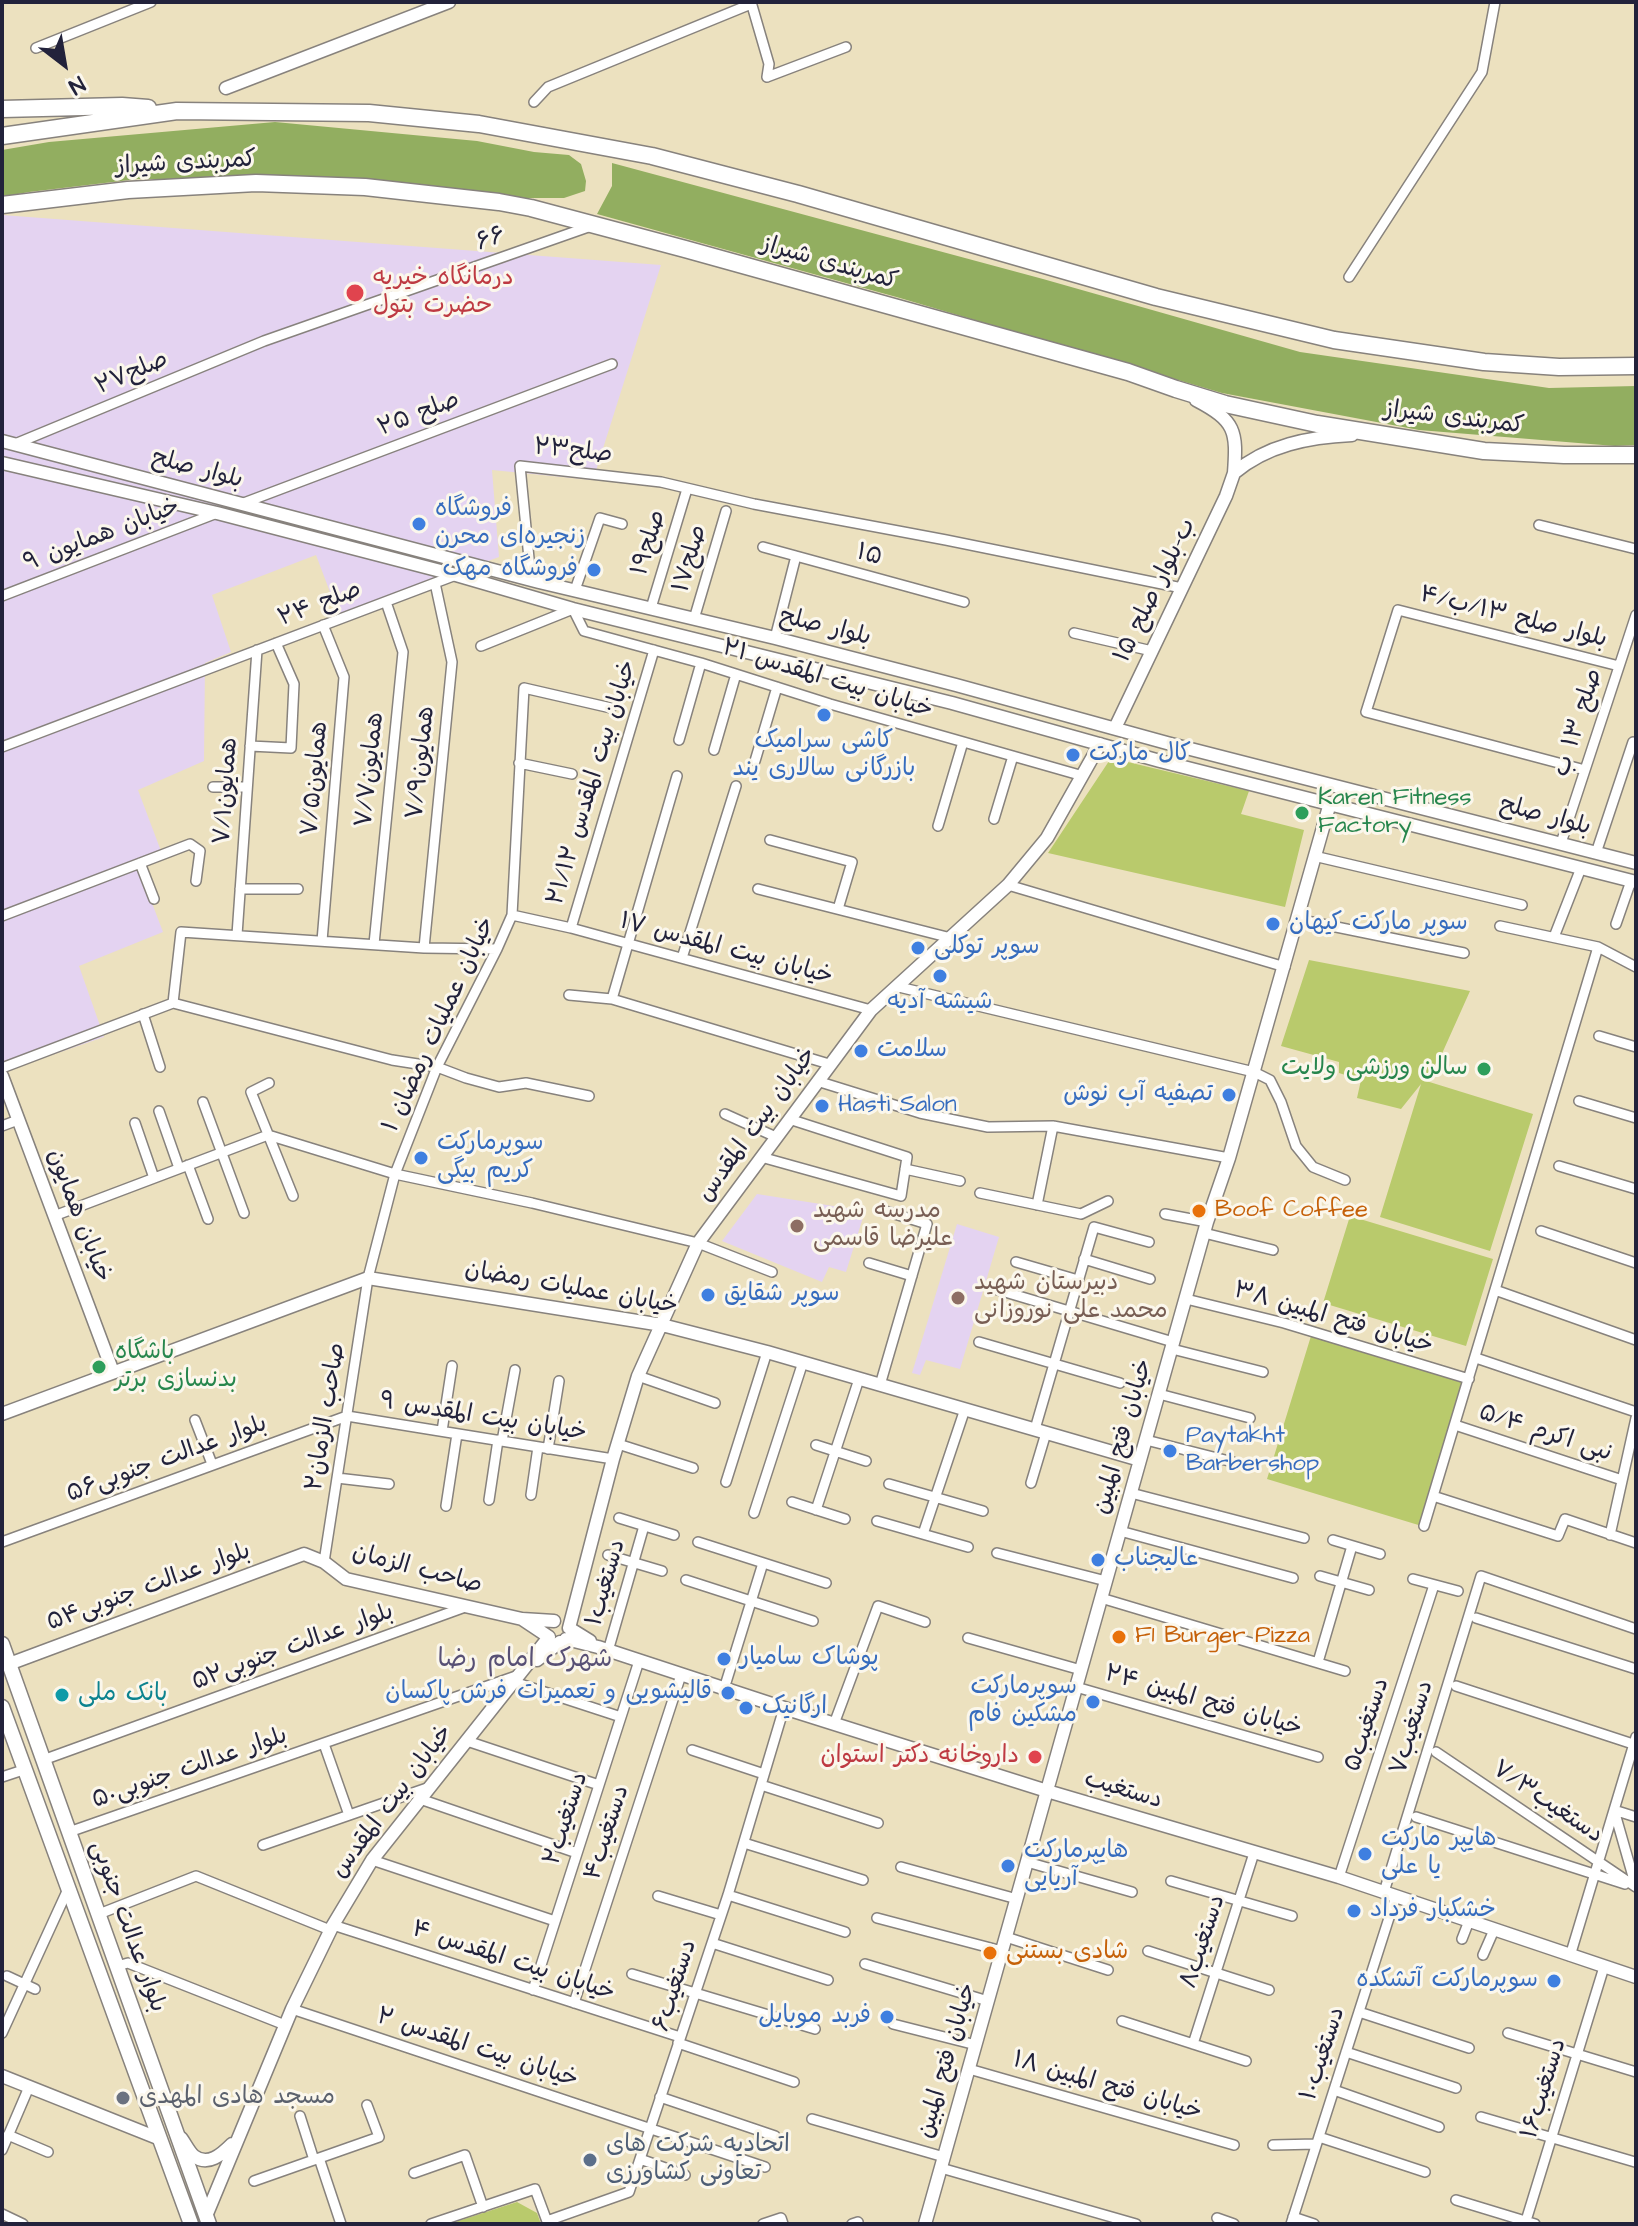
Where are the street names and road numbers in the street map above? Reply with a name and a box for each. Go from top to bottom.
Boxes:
street label: کمربندی شیراز [115,146,257,182]
street label: ۶۶ [473,222,509,258]
street label: کمربندی شیراز [757,231,901,297]
street label: صلح۲۷ [91,346,173,402]
street label: صلح ۲۵ [374,386,464,444]
street label: کمربندی شیراز [1382,396,1526,442]
street label: صلح۲۳ [532,434,614,470]
street label: بلوار صلح [148,444,246,496]
street label: خیابان همایون ۹ [20,493,184,579]
street label: صلح۱۹ [626,507,674,579]
street label: ۱۵ ب-بلوار صلح [1109,514,1203,668]
street label: صلح۱۷ [668,522,714,596]
street label: ۱۵ [853,539,885,573]
street label: صلح ۲۴ [274,576,366,634]
street label: بلوار صلح ۱۳/ب/۴ [1416,581,1610,655]
street label: بلوار صلح [776,603,874,653]
street label: خیابان بیت المقدس ۲۱ [718,634,936,726]
street label: خیابان بیت المقدس ۲۱/۱۲ [542,657,644,909]
street label: صلح ۱۳ ب [1548,665,1610,781]
street label: همایون۷/۹ [402,705,442,821]
street label: همایون۷/۷ [351,711,391,829]
street label: همایون۷/۵ [297,720,335,838]
street label: همایون۷/۱ [209,736,245,846]
street label: بلوار صلح [1496,791,1594,843]
street label: خیابان بیت المقدس ۱۷ [616,908,836,992]
street label: خیابان عملیات رمضان ۱ [378,913,502,1137]
street label: خیابان بیت المقدس [692,1042,824,1208]
street label: خیابان همایون [40,1146,116,1286]
street label: خیابان عملیات رمضان [462,1256,680,1322]
street label: خیابان فتح المبین ۳۸ [1230,1277,1436,1361]
street label: ۲صاحب الزمان [301,1341,353,1493]
street label: خیابان فتح المبین [1088,1356,1160,1518]
street label: خیابان بیت المقدس ۹ [378,1387,588,1449]
street label: نبی اکرم ۵/۴ [1475,1399,1615,1469]
street label: بلوار عدالت جنوبی۵۶ [63,1410,271,1510]
street label: دستغیب۱ [581,1536,633,1630]
street label: بلوار عدالت جنوبی۵۴ [43,1538,255,1638]
street label: صاحب الزمان [349,1539,485,1601]
street label: بلوار عدالت جنوبی۵۲ [188,1598,398,1698]
street label: خیابان فتح المبین ۲۴ [1101,1660,1305,1744]
street label: دستغیب۵ [1339,1675,1397,1775]
street label: دستغیب۷ [1385,1677,1441,1779]
street label: خیابان بیت المقدس [326,1720,460,1884]
street label: بلوار عدالت جنوبی۵۰ [89,1722,291,1816]
street label: دستغیب۷/۳ [1486,1755,1608,1851]
street label: دستغیب [1081,1766,1165,1816]
street label: ۲دستغیب [538,1769,596,1869]
street label: دستغیب۴ [579,1782,637,1884]
street label: بلوار عدالت جنوبی [83,1837,171,2017]
street label: دستغیب۸ [1175,1892,1233,1992]
street label: خیابان بیت المقدس ۴ [408,1916,618,2008]
street label: دستغیب۶ [648,1937,704,2035]
street label: خیابان فتح المبین [912,1980,984,2142]
street label: خیابان بیت المقدس ۲ [373,2003,581,2095]
street label: دستغیب۱۰ [1295,2004,1353,2104]
street label: دستغیب۱۶ [1516,2035,1574,2143]
street label: خیابان فتح المبین ۱۸ [1009,2046,1205,2128]

